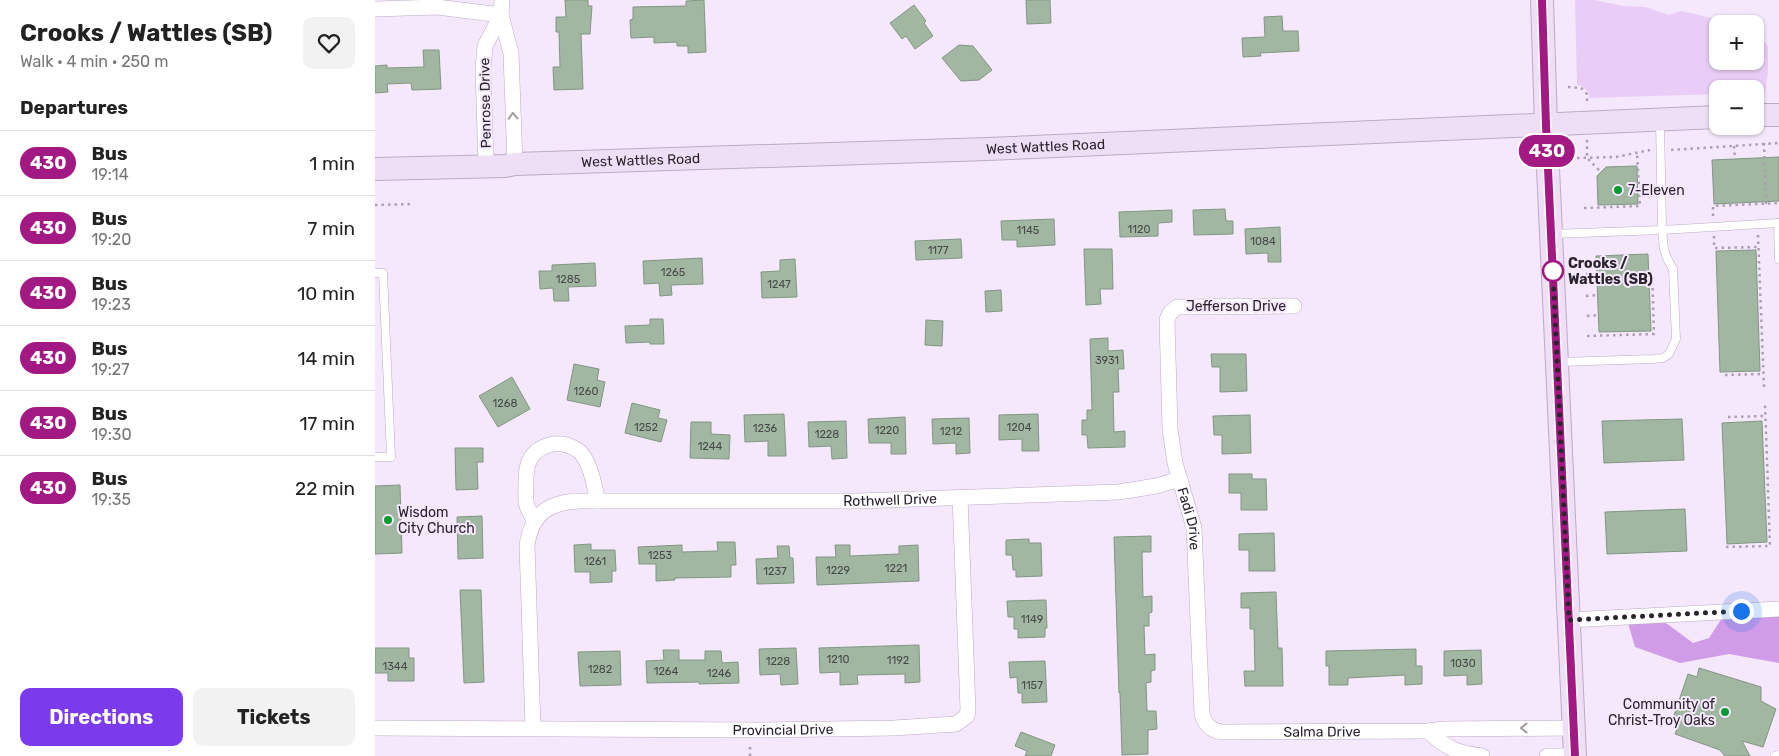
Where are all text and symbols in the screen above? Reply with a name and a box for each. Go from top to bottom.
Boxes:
map controls [1709,15,1764,135]
button: + [1709,15,1764,70]
button: heart [303,17,355,69]
text: Crooks / Wattles (SB) [20,19,273,47]
text: Walk · 4 min · 250 m [20,52,168,71]
street label: Penrose Drive [476,57,495,148]
button: − [1709,80,1764,135]
text: Departures [20,96,128,119]
one-way arrow [508,111,519,119]
line badge: 430 [1518,135,1576,167]
street label: West Wattles Road [986,136,1105,158]
text: 430 [1529,140,1565,162]
text: Bus [91,142,127,165]
street label: West Wattles Road [581,150,701,171]
text: 430 [30,152,66,174]
text: 1 min [309,152,355,175]
text: 19:14 [91,165,129,184]
place label: 7-Eleven [1628,182,1685,199]
marker: 7-Eleven [1612,184,1624,196]
text: Bus [91,207,127,230]
text: 430 [30,217,66,239]
text: 7 min [308,217,355,240]
house number: 1120 [1128,223,1150,236]
house number: 1145 [1017,224,1040,237]
text: 19:20 [91,230,131,249]
house number: 1084 [1250,235,1276,248]
house number: 1177 [928,244,949,257]
place label: Crooks / Wattles (SB) [1568,255,1653,288]
marker: Crooks / Wattles (SB) [1542,260,1564,282]
house number: 1265 [661,266,686,279]
text: Bus [91,272,127,295]
house number: 1285 [556,273,581,286]
house number: 1247 [767,278,791,291]
text: 430 [30,282,66,304]
text: 10 min [297,282,355,305]
text: 19:23 [91,295,131,314]
street label: Jefferson Drive [1186,298,1286,315]
text: Bus [91,337,127,360]
text: 430 [30,347,66,369]
text: 14 min [297,347,355,370]
house number: 3931 [1095,354,1119,367]
text: 19:27 [91,360,129,379]
house number: 1260 [574,385,598,398]
house number: 1268 [493,397,517,410]
text: Bus [91,402,127,425]
text: 430 [30,412,66,434]
text: 17 min [299,412,355,435]
house number: 1252 [634,421,658,434]
house number: 1204 [1007,421,1032,434]
house number: 1236 [753,422,778,435]
house number: 1220 [875,424,899,437]
text: 19:30 [91,425,132,444]
house number: 1212 [940,425,962,438]
house number: 1228 [815,428,839,441]
house number: 1244 [698,440,723,453]
text: Bus [91,467,127,490]
text: 430 [30,477,66,499]
text: 22 min [295,477,355,500]
street label: Fadi Drive [1174,485,1203,551]
text: 19:35 [91,490,131,509]
street label: Rothwell Drive [843,490,938,510]
place label: Wisdom City Church [398,504,475,537]
marker: Wisdom City Church [382,514,394,526]
house number: 1253 [648,549,673,562]
house number: 1261 [584,555,606,568]
house number: 1221 [885,562,907,575]
house number: 1229 [826,564,850,577]
house number: 1237 [763,565,787,578]
your location [1729,599,1754,624]
house number: 1149 [1021,613,1043,626]
house number: 1210 [827,653,849,666]
house number: 1192 [887,654,909,667]
house number: 1228 [766,655,790,668]
house number: 1030 [1450,657,1476,670]
house number: 1344 [383,660,408,673]
house number: 1282 [588,663,612,676]
house number: 1264 [654,665,678,678]
house number: 1246 [707,667,732,680]
house number: 1157 [1021,679,1043,692]
button: Directions [20,688,183,746]
button: Tickets [193,688,355,746]
place label: Community of Christ-Troy Oaks [1608,696,1716,729]
marker: Community of Christ-Troy Oaks [1719,706,1731,718]
street label: Provincial Drive [732,721,834,739]
street label: Salma Drive [1283,723,1361,741]
one-way arrow [1520,723,1528,733]

